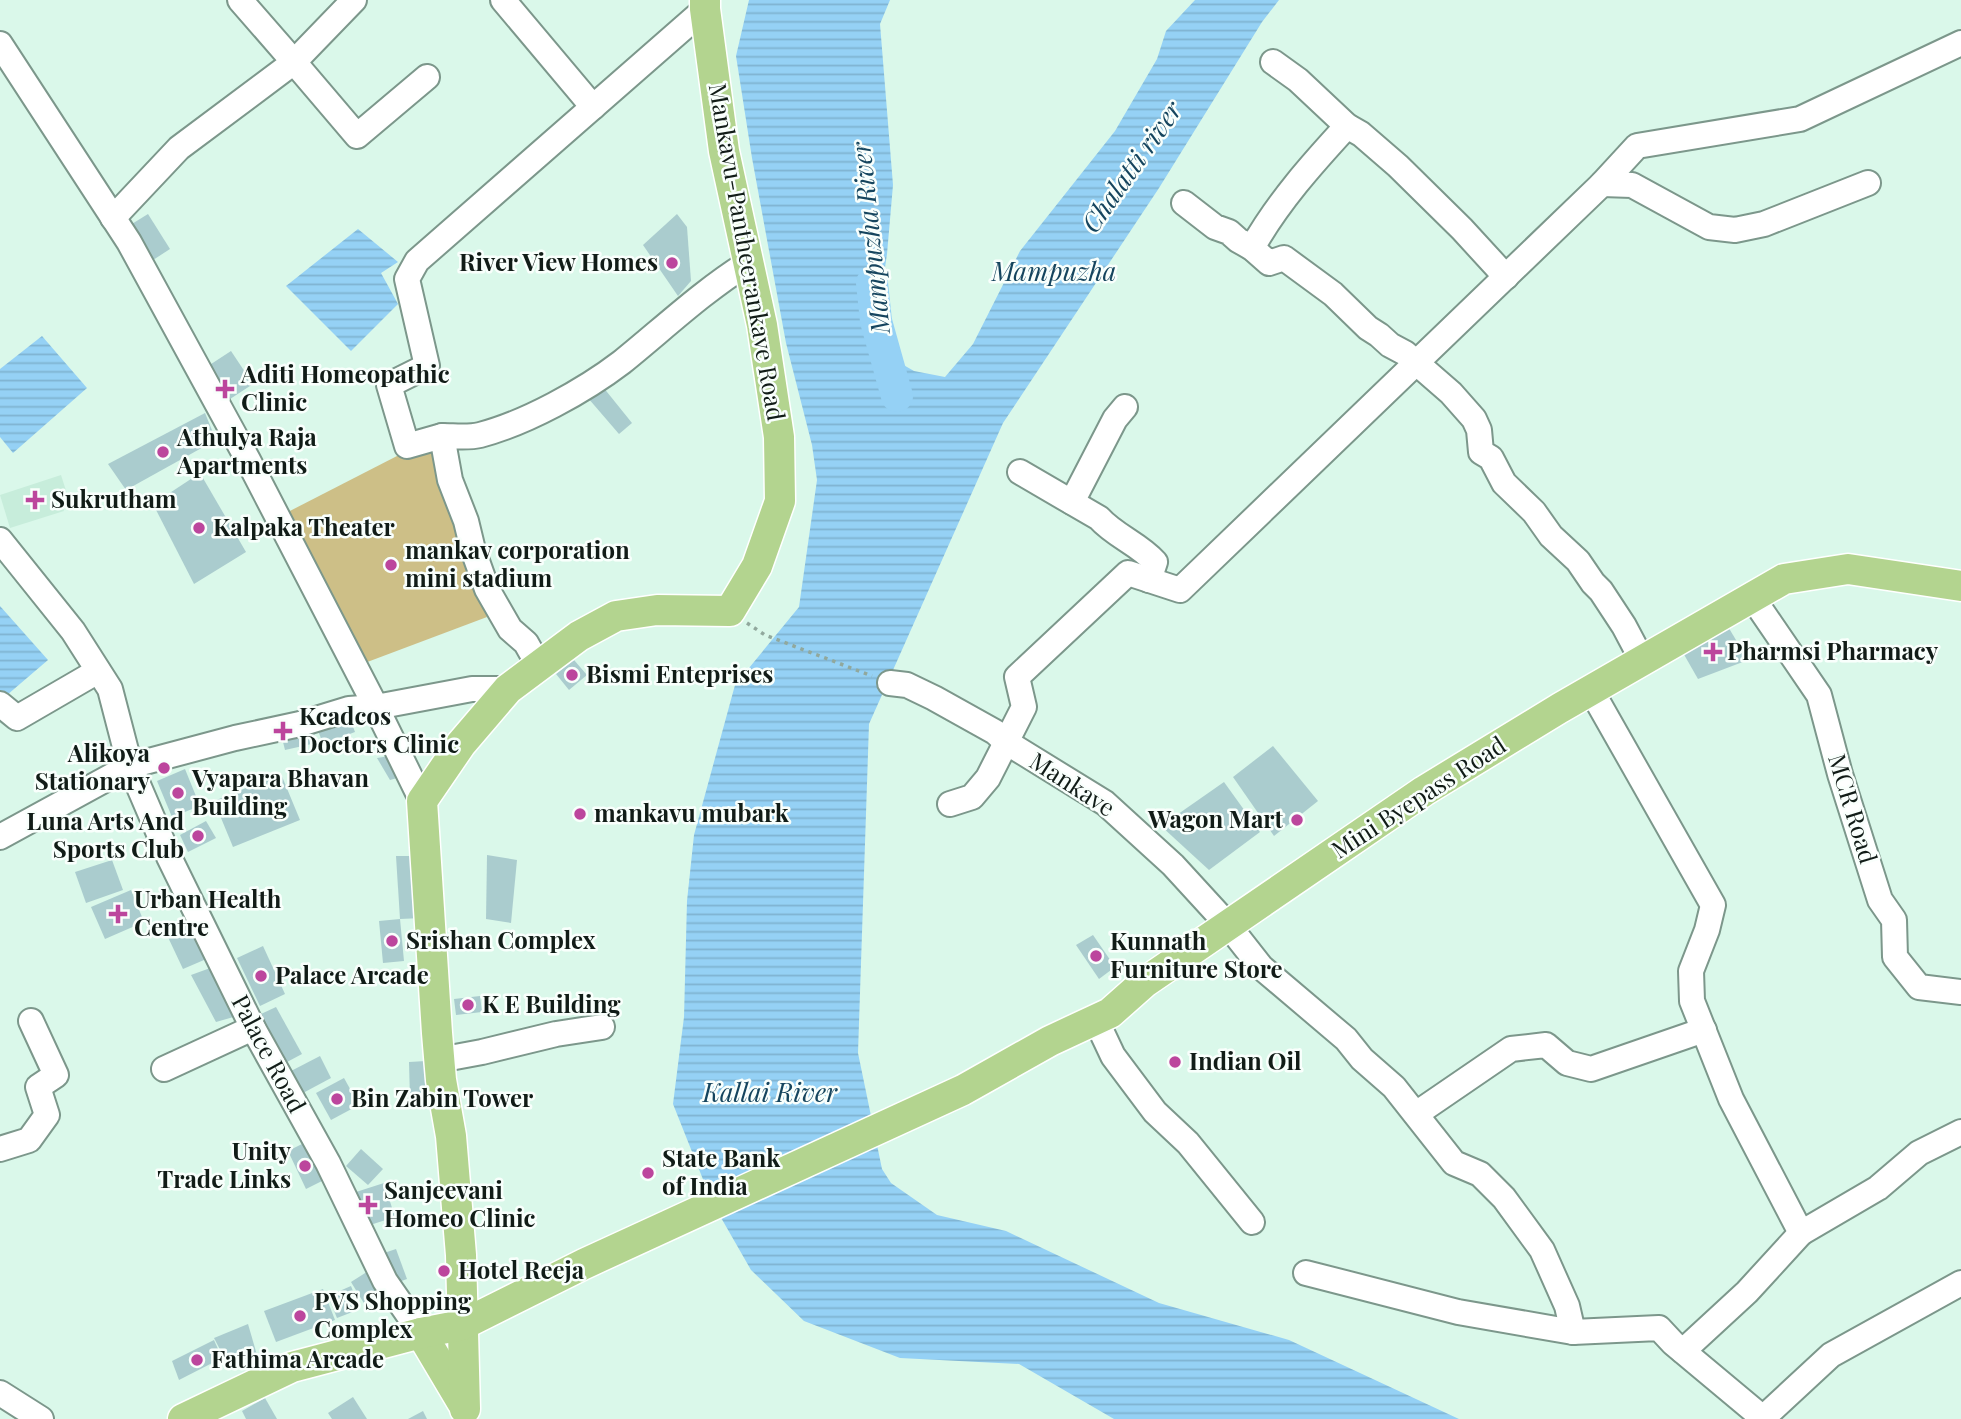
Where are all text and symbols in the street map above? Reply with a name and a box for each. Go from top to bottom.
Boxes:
street label: Mankavu-Pantheerankave Road [702,80,793,423]
water label: Chalatti river [1073,93,1189,239]
water label: Mampuzha River [842,140,897,337]
place label: River View Homes [459,245,658,277]
water label: Mampuzha [991,253,1116,288]
marker: River View Homes [664,255,680,271]
place label: Aditi Homeopathic Clinic [240,357,450,417]
marker: Aditi Homeopathic Clinic [215,379,235,399]
place label: Athulya Raja Apartments [176,420,317,480]
marker: Athulya Raja Apartments [155,444,171,460]
place label: Sukrutham [51,482,177,514]
marker: Sukrutham [25,490,45,510]
place label: Kalpaka Theater [213,510,395,542]
marker: Kalpaka Theater [191,520,207,536]
place label: mankav corporation mini stadium [405,533,630,593]
marker: mankav corporation mini stadium [383,557,399,573]
place label: Pharmsi Pharmacy [1727,634,1939,666]
marker: Pharmsi Pharmacy [1705,644,1721,660]
place label: Bismi Enteprises [586,657,773,689]
marker: Bismi Enteprises [564,667,580,683]
place label: Kcadcos Doctors Clinic [299,699,459,759]
marker: Kcadcos Doctors Clinic [273,721,293,741]
street label: Mini Byepass Road [1325,728,1511,865]
place label: Alikoya Stationary [35,736,151,796]
street label: Mankave [1024,744,1122,823]
street label: MCR Road [1822,750,1886,867]
marker: Alikoya Stationary [156,760,172,776]
place label: Vyapara Bhavan Building [191,761,369,821]
marker: Vyapara Bhavan Building [170,785,186,801]
place label: mankavu mubark [594,796,790,828]
place label: Wagon Mart [1147,802,1284,834]
place label: Luna Arts And Sports Club [27,804,184,864]
marker: mankavu mubark [572,806,588,822]
marker: Wagon Mart [1289,812,1305,828]
marker: Luna Arts And Sports Club [190,828,206,844]
place label: Urban Health Centre [134,882,282,942]
marker: Urban Health Centre [108,904,128,924]
place label: Srishan Complex [406,923,596,955]
place label: Kunnath Furniture Store [1110,924,1283,984]
marker: Srishan Complex [384,933,400,949]
marker: Kunnath Furniture Store [1088,948,1104,964]
place label: Palace Arcade [275,958,429,990]
marker: Palace Arcade [253,968,269,984]
place label: K E Building [482,987,621,1019]
street label: Palace Road [225,989,314,1118]
marker: K E Building [460,997,476,1013]
place label: Indian Oil [1189,1044,1302,1076]
marker: Indian Oil [1167,1054,1183,1070]
water label: Kallai River [702,1074,838,1109]
place label: Bin Zabin Tower [351,1081,534,1113]
marker: Bin Zabin Tower [329,1091,345,1107]
place label: Unity Trade Links [157,1134,292,1194]
place label: State Bank of India [662,1141,781,1201]
marker: Unity Trade Links [297,1158,313,1174]
marker: State Bank of India [640,1165,656,1181]
place label: Sanjeevani Homeo Clinic [384,1173,536,1233]
marker: Sanjeevani Homeo Clinic [358,1195,378,1215]
place label: Hotel Reeja [458,1253,585,1285]
marker: Hotel Reeja [436,1263,452,1279]
place label: PVS Shopping Complex [314,1284,472,1344]
marker: PVS Shopping Complex [292,1308,308,1324]
place label: Fathima Arcade [211,1342,384,1374]
marker: Fathima Arcade [189,1352,205,1368]

